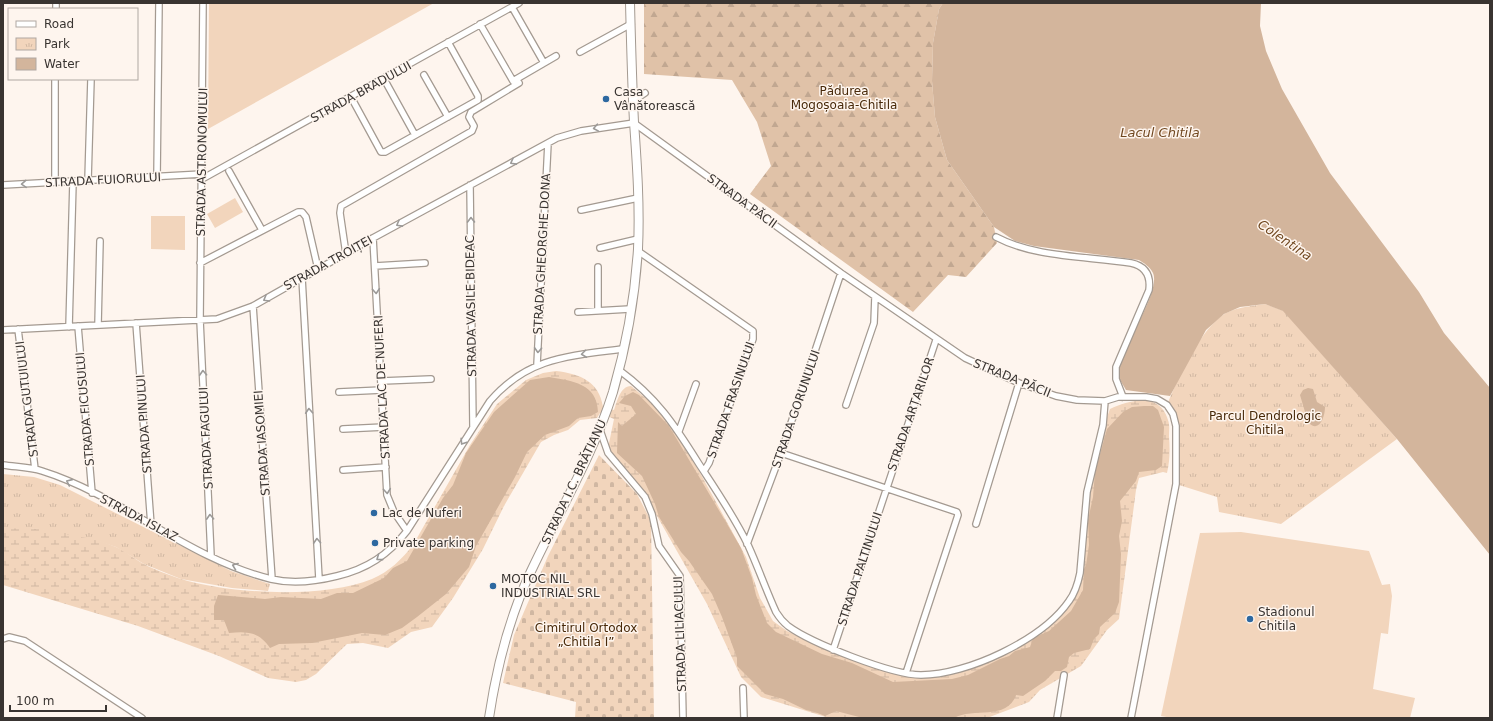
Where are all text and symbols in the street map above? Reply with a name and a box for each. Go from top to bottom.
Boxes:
legend [8,8,138,80]
text: Road [44,17,74,31]
text: Park [44,37,70,51]
text: Water [44,57,80,71]
street label: STRADA BRADULUI [308,59,414,125]
park label: Pădurea Mogoșoaia-Chitila [791,84,897,112]
place label: Casa Vânătorească [614,85,695,113]
street label: STRADA ASTRONOMULUI [194,87,210,237]
marker: Casa Vânătorească [601,94,611,104]
one-way arrow [592,123,599,132]
water label: Lacul Chitila [1120,125,1200,140]
one-way arrow [510,157,518,164]
street label: STRADA FUIORULUI [45,170,161,190]
street label: STRADA PĂCII [704,170,780,231]
street label: STRADA GHEORGHE DONA [531,172,553,335]
one-way arrow [21,180,27,188]
one-way arrow [467,217,475,223]
water label: Colentina [1255,217,1315,264]
one-way arrow [396,219,403,226]
street label: STRADA TROIȚEI [281,233,375,293]
street label: STRADA VASILE BIDEAC [463,235,479,377]
one-way arrow [372,288,381,294]
one-way arrow [263,294,270,301]
street label: STRADA LAC DE NUFERI [371,315,393,459]
street label: STRADA GUTUIULUI [13,340,41,458]
street label: STRADA FRASINULUI [704,340,758,460]
one-way arrow [533,347,542,353]
street label: STRADA GORUNULUI [769,348,823,470]
one-way arrow [581,349,587,358]
street label: STRADA FICUSULUI [73,351,97,467]
street label: STRADA ARȚARILOR [885,355,937,473]
street label: STRADA PĂCII [971,355,1053,400]
one-way arrow [198,370,207,376]
street label: STRADA PINULUI [134,374,154,474]
street label: STRADA FAGULUI [196,387,216,489]
street label: STRADA IASOMIEI [251,390,273,496]
one-way arrow [305,408,314,414]
park label: Parcul Dendrologic Chitila [1209,409,1321,437]
street label: STRADA I.C. BRĂTIANU [538,417,609,547]
one-way arrow [461,438,468,445]
one-way arrow [66,479,74,487]
one-way arrow [383,488,392,494]
street label: STRADA ISLAZ [97,491,181,545]
place label: Lac de Nuferi [382,506,462,520]
marker: Lac de Nuferi [369,508,379,518]
street label: STRADA PALTINULUI [835,510,885,628]
one-way arrow [205,514,214,520]
place label: Private parking [383,536,474,550]
one-way arrow [313,538,322,544]
marker: Private parking [370,538,380,548]
one-way arrow [377,554,384,561]
one-way arrow [231,563,238,571]
place label: MOTOC NIL INDUSTRIAL SRL [501,572,600,600]
street label: STRADA LILIACULUI [671,576,689,692]
marker: MOTOC NIL INDUSTRIAL SRL [488,581,498,591]
place label: Stadionul Chitila [1258,605,1315,633]
marker: Stadionul Chitila [1245,614,1255,624]
park label: Cimitirul Ortodox „Chitila I” [535,621,637,649]
scale bar [10,687,106,713]
text: 100 m [16,694,54,708]

